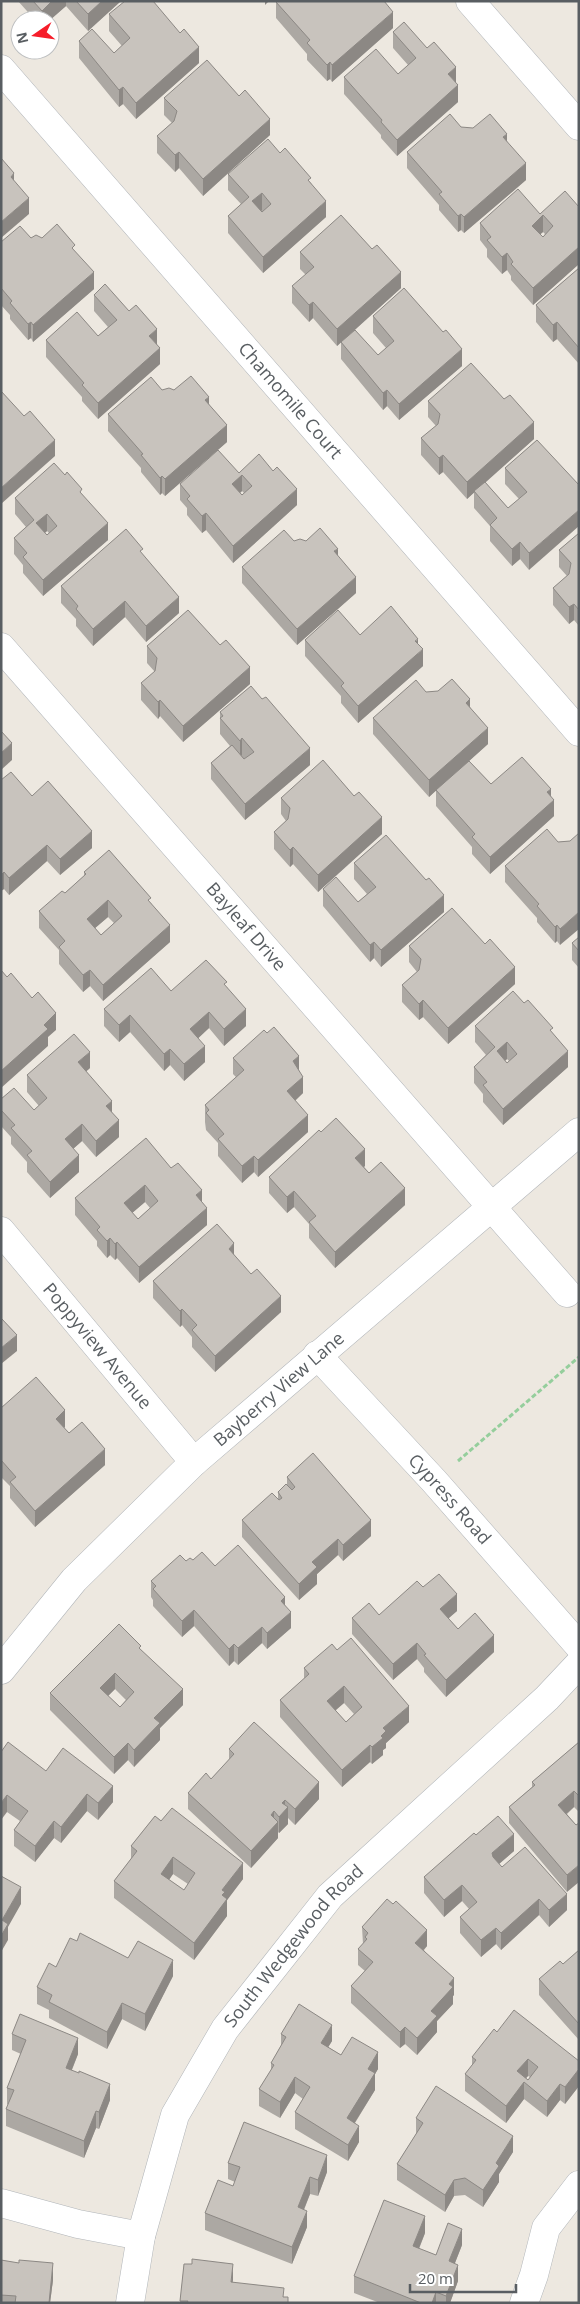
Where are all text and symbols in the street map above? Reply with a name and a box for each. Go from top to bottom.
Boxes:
north arrow [10,10,60,60]
text: N [11,30,32,46]
street label: Chamomile Court [233,337,348,463]
street label: Bayleaf Drive [202,877,292,975]
street label: Poppyview Avenue [38,1277,158,1414]
street label: Bayberry View Lane [208,1326,349,1451]
street label: Cypress Road [404,1448,497,1549]
street label: South Wedgewood Road [218,1858,368,2032]
scale bar [410,2262,516,2294]
text: 20 m [418,2268,453,2288]

